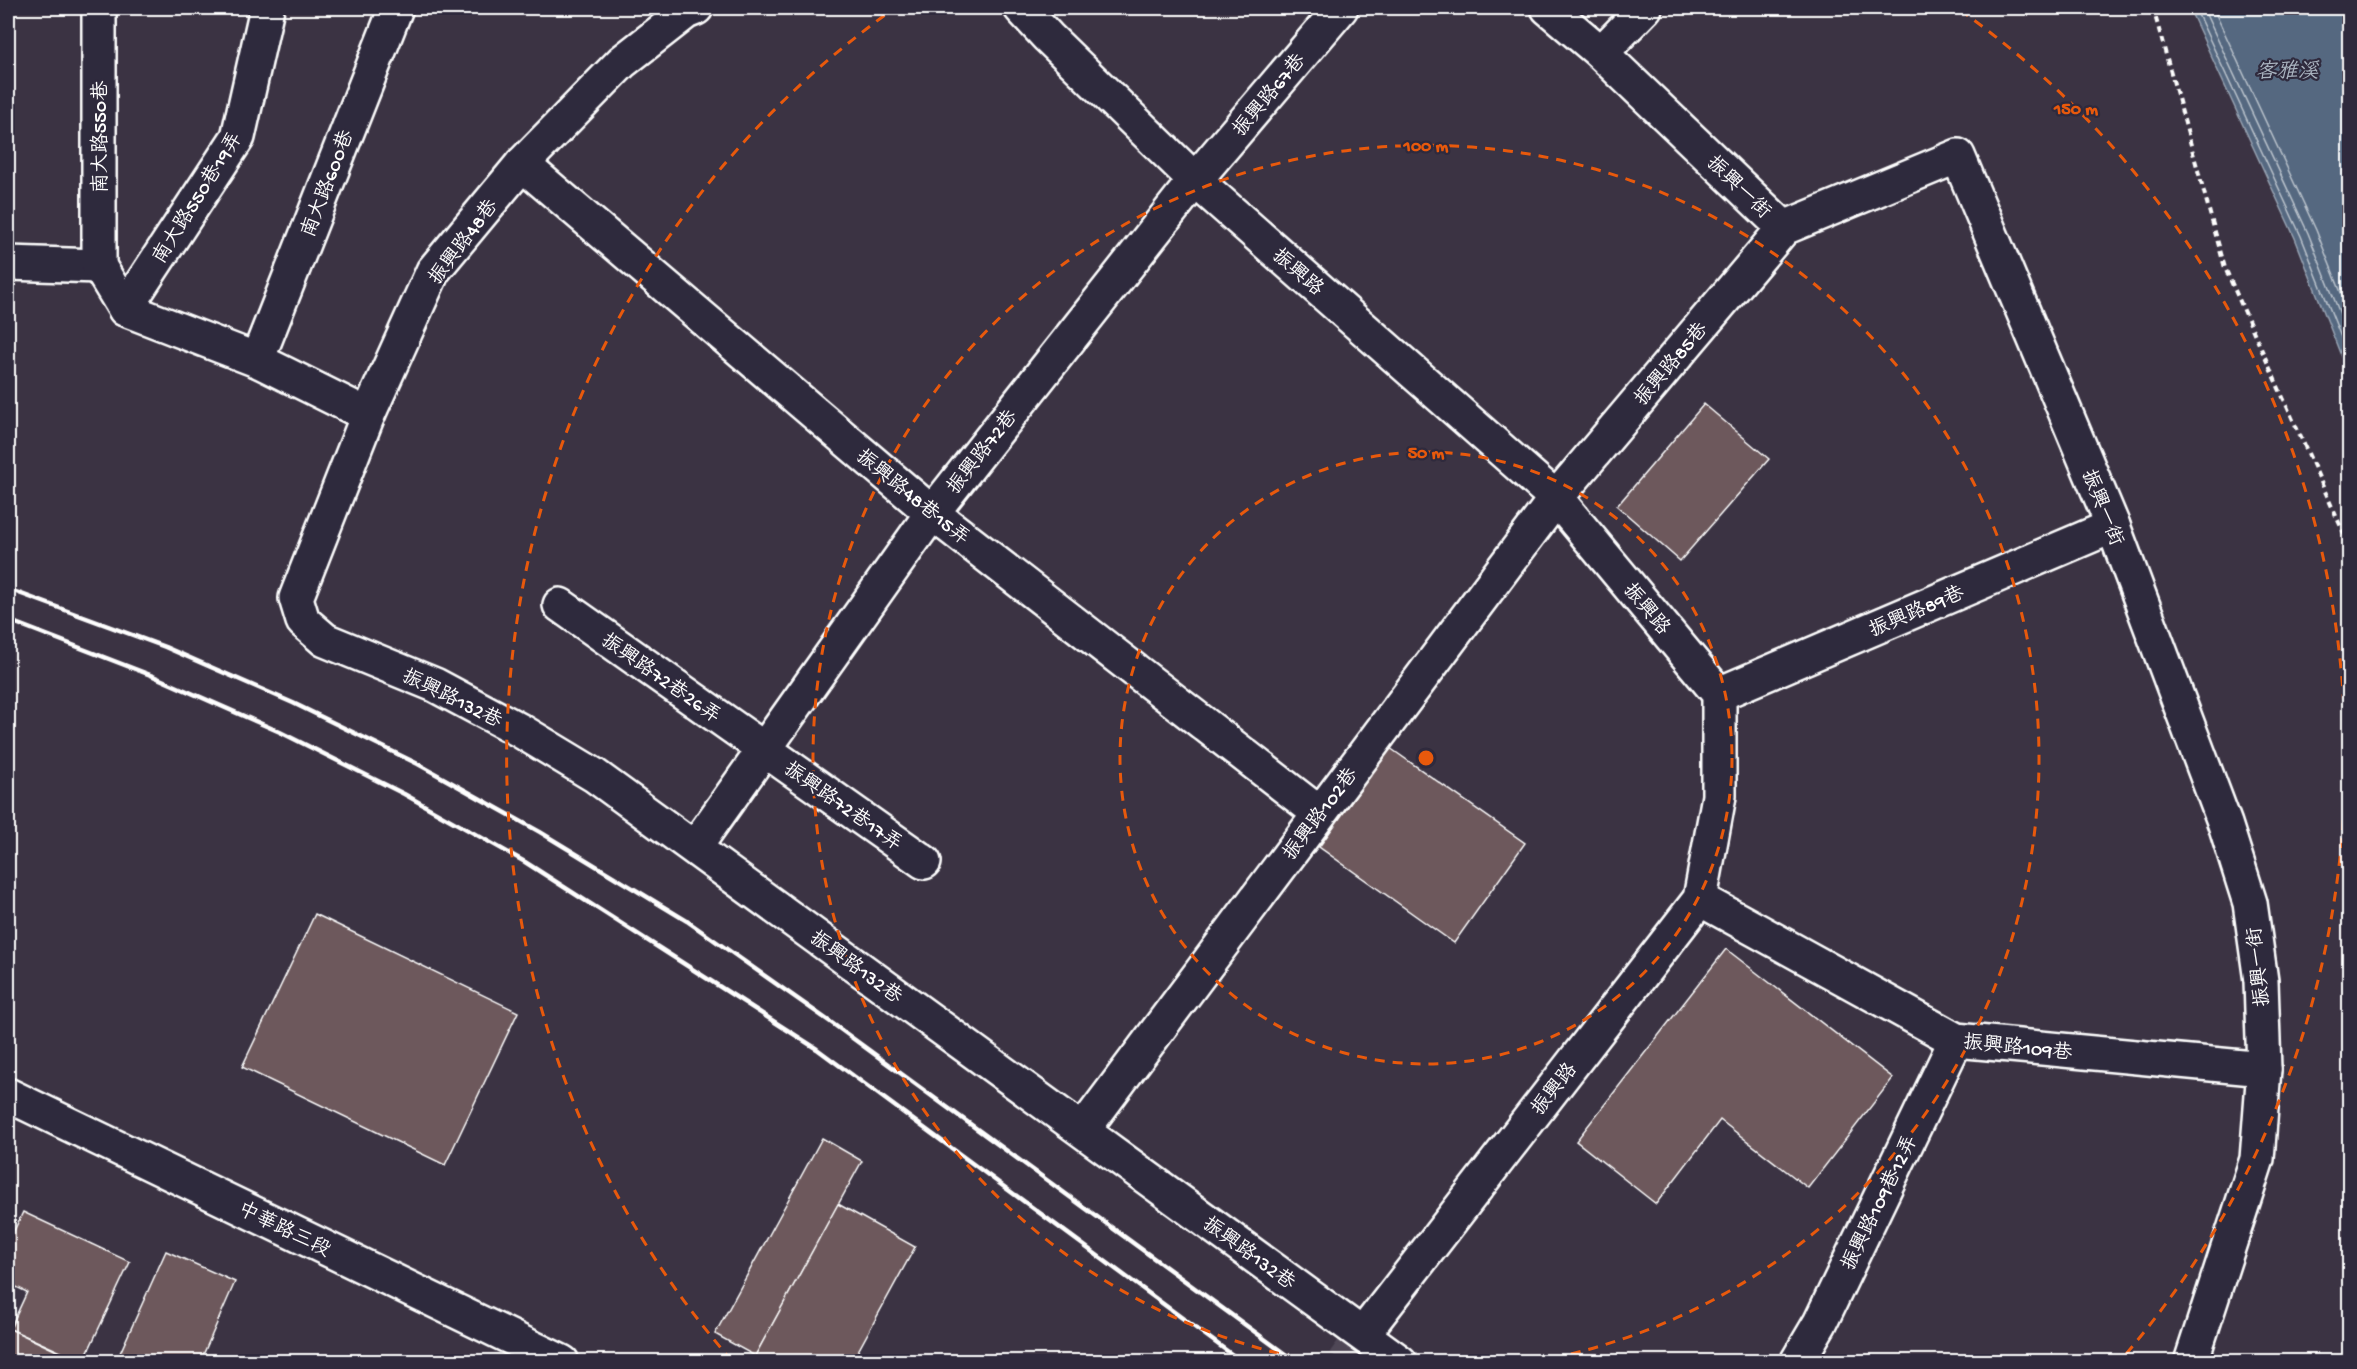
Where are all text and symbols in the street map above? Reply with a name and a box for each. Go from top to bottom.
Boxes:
street label: 振興路67巷 [1228,48,1312,142]
water label: 客雅溪 [2256,59,2319,86]
street label: 南大路550巷 [89,80,114,193]
text: 150 m [2053,100,2098,121]
street label: 南大路600巷 [296,126,361,241]
street label: 南大路550巷19弄 [148,128,249,269]
text: 100 m [1403,137,1449,158]
street label: 振興一街 [1701,151,1776,225]
street label: 振興路48巷 [424,194,505,290]
street label: 振興路 [1267,244,1329,303]
street label: 振興路85巷 [1630,317,1715,412]
street label: 振興路72巷 [942,405,1024,500]
street label: 振興路48巷15弄 [851,444,974,551]
text: 50 m [1408,444,1445,465]
street label: 振興一街 [2075,466,2128,550]
street label: 振興路 [1617,579,1676,641]
street label: 振興路89巷 [1866,581,1969,644]
street label: 振興路72巷26弄 [596,629,725,729]
street label: 振興路132巷 [398,664,507,735]
centre of rings [1416,748,1436,768]
street label: 振興路72巷17弄 [779,757,907,857]
street label: 振興路102巷 [1278,763,1364,866]
street label: 振興路132巷 [804,926,907,1011]
street label: 振興一街 [2243,926,2276,1008]
street label: 振興路109巷 [1962,1030,2074,1067]
street label: 振興路 [1527,1057,1584,1121]
street label: 振興路109巷12弄 [1837,1131,1924,1275]
street label: 中華路三段 [233,1197,334,1263]
street label: 振興路132巷 [1197,1212,1300,1297]

